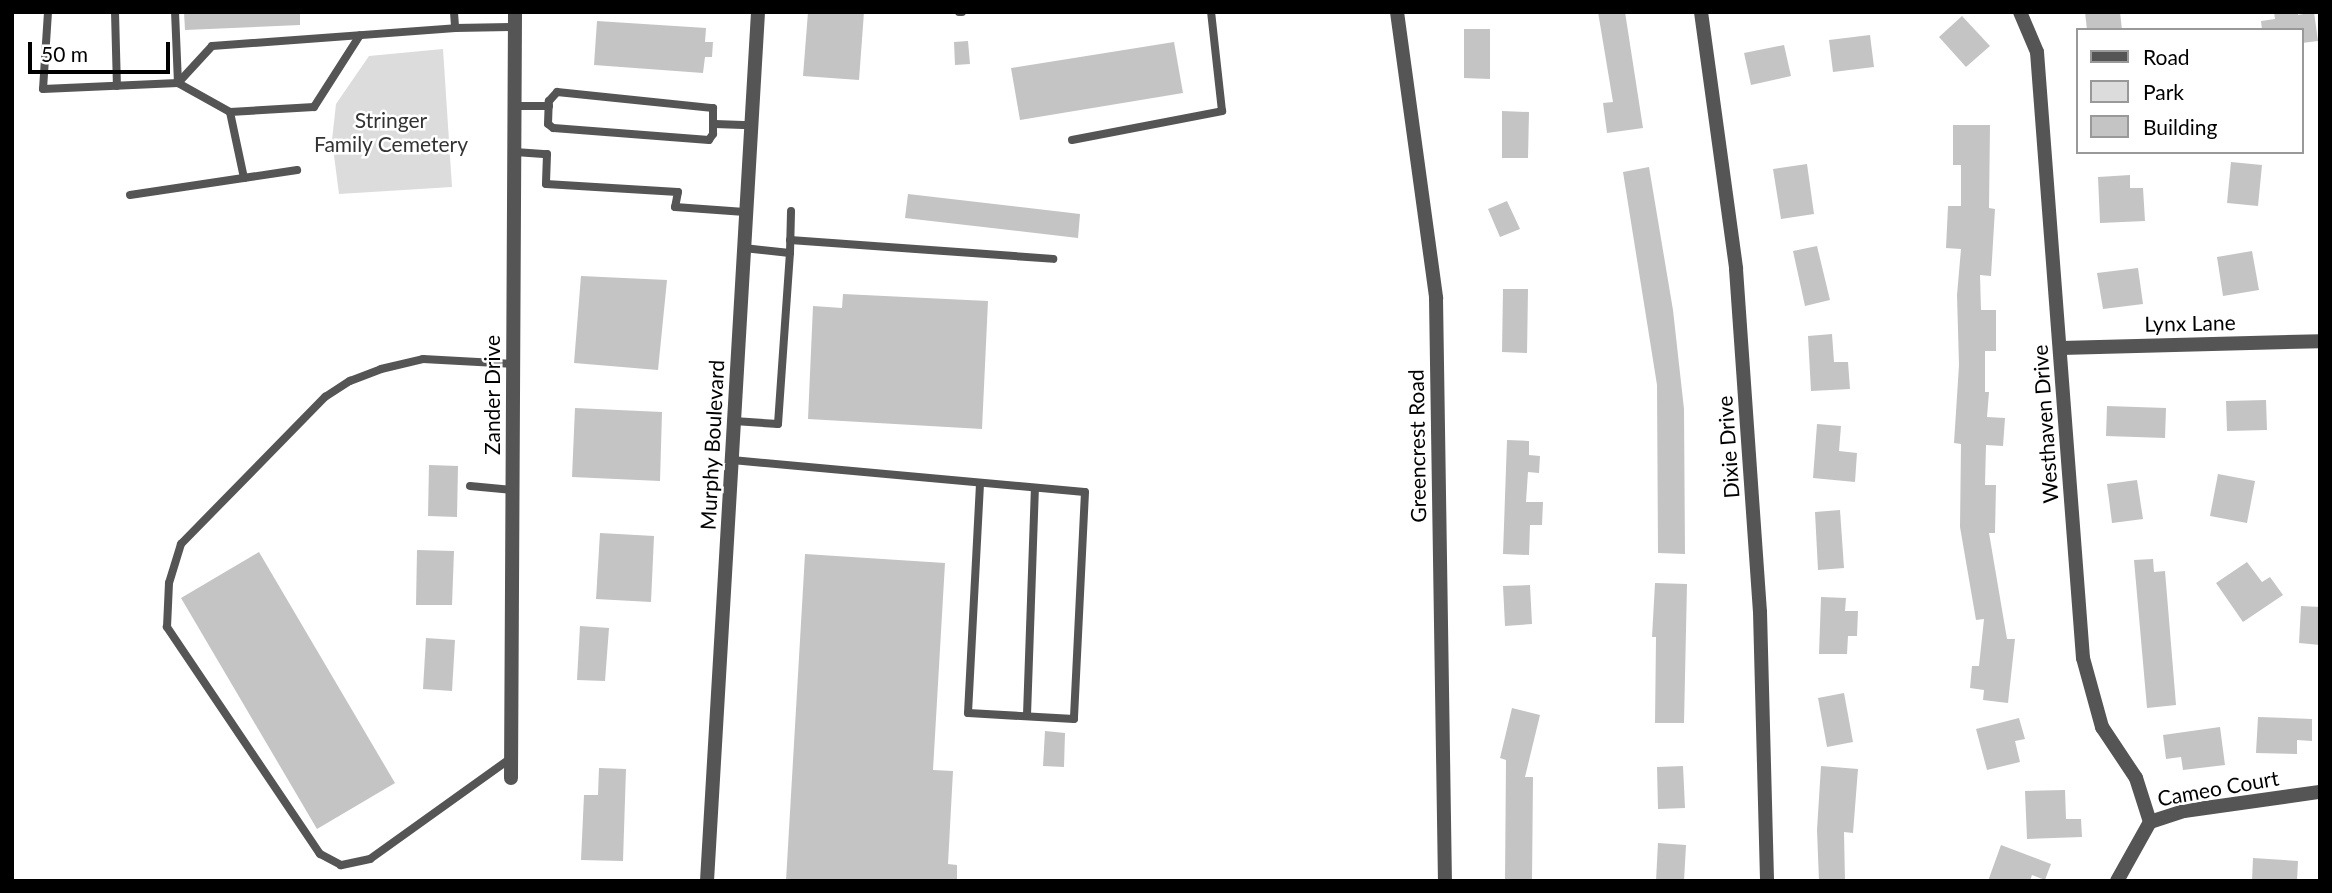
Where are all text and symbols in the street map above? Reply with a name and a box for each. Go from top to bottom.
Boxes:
scale bar [32,28,173,72]
legend [2076,28,2304,154]
text: 50 m [41,41,88,66]
text: Road [2143,44,2190,69]
text: Park [2143,79,2184,104]
park label: Stringer Family Cemetery [314,107,468,157]
text: Building [2143,114,2218,139]
street label: Lynx Lane [2144,310,2236,336]
street label: Zander Drive [479,335,505,455]
street label: Westhaven Drive [2027,344,2063,504]
street label: Murphy Boulevard [695,359,729,531]
street label: Greencrest Road [1403,369,1431,523]
street label: Dixie Drive [1712,395,1744,499]
street label: Cameo Court [2155,765,2281,811]

